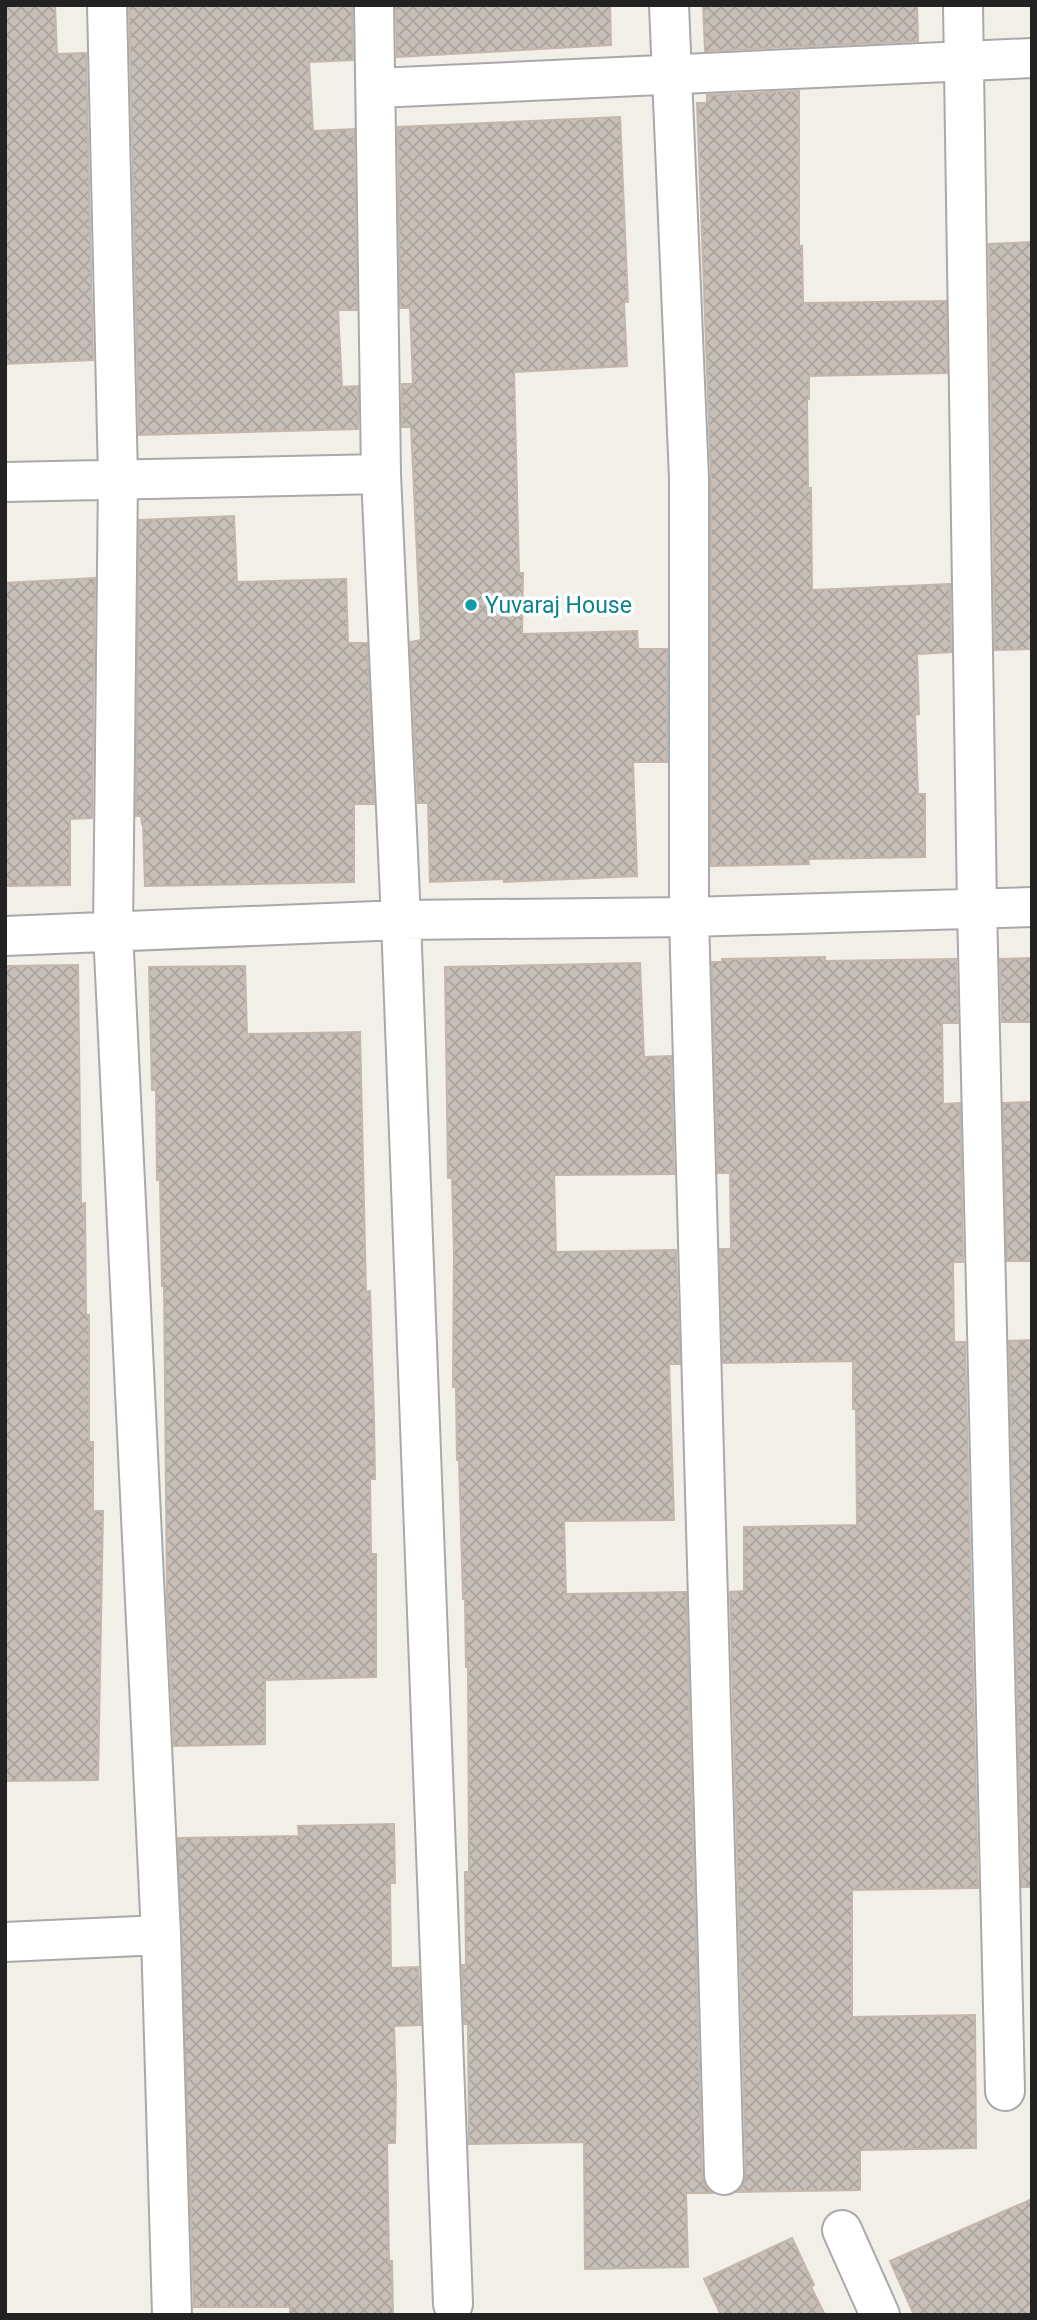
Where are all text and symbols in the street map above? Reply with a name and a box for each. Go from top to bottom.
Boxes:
place label: Yuvaraj House [485,592,632,619]
marker: Yuvaraj House [463,597,479,613]

